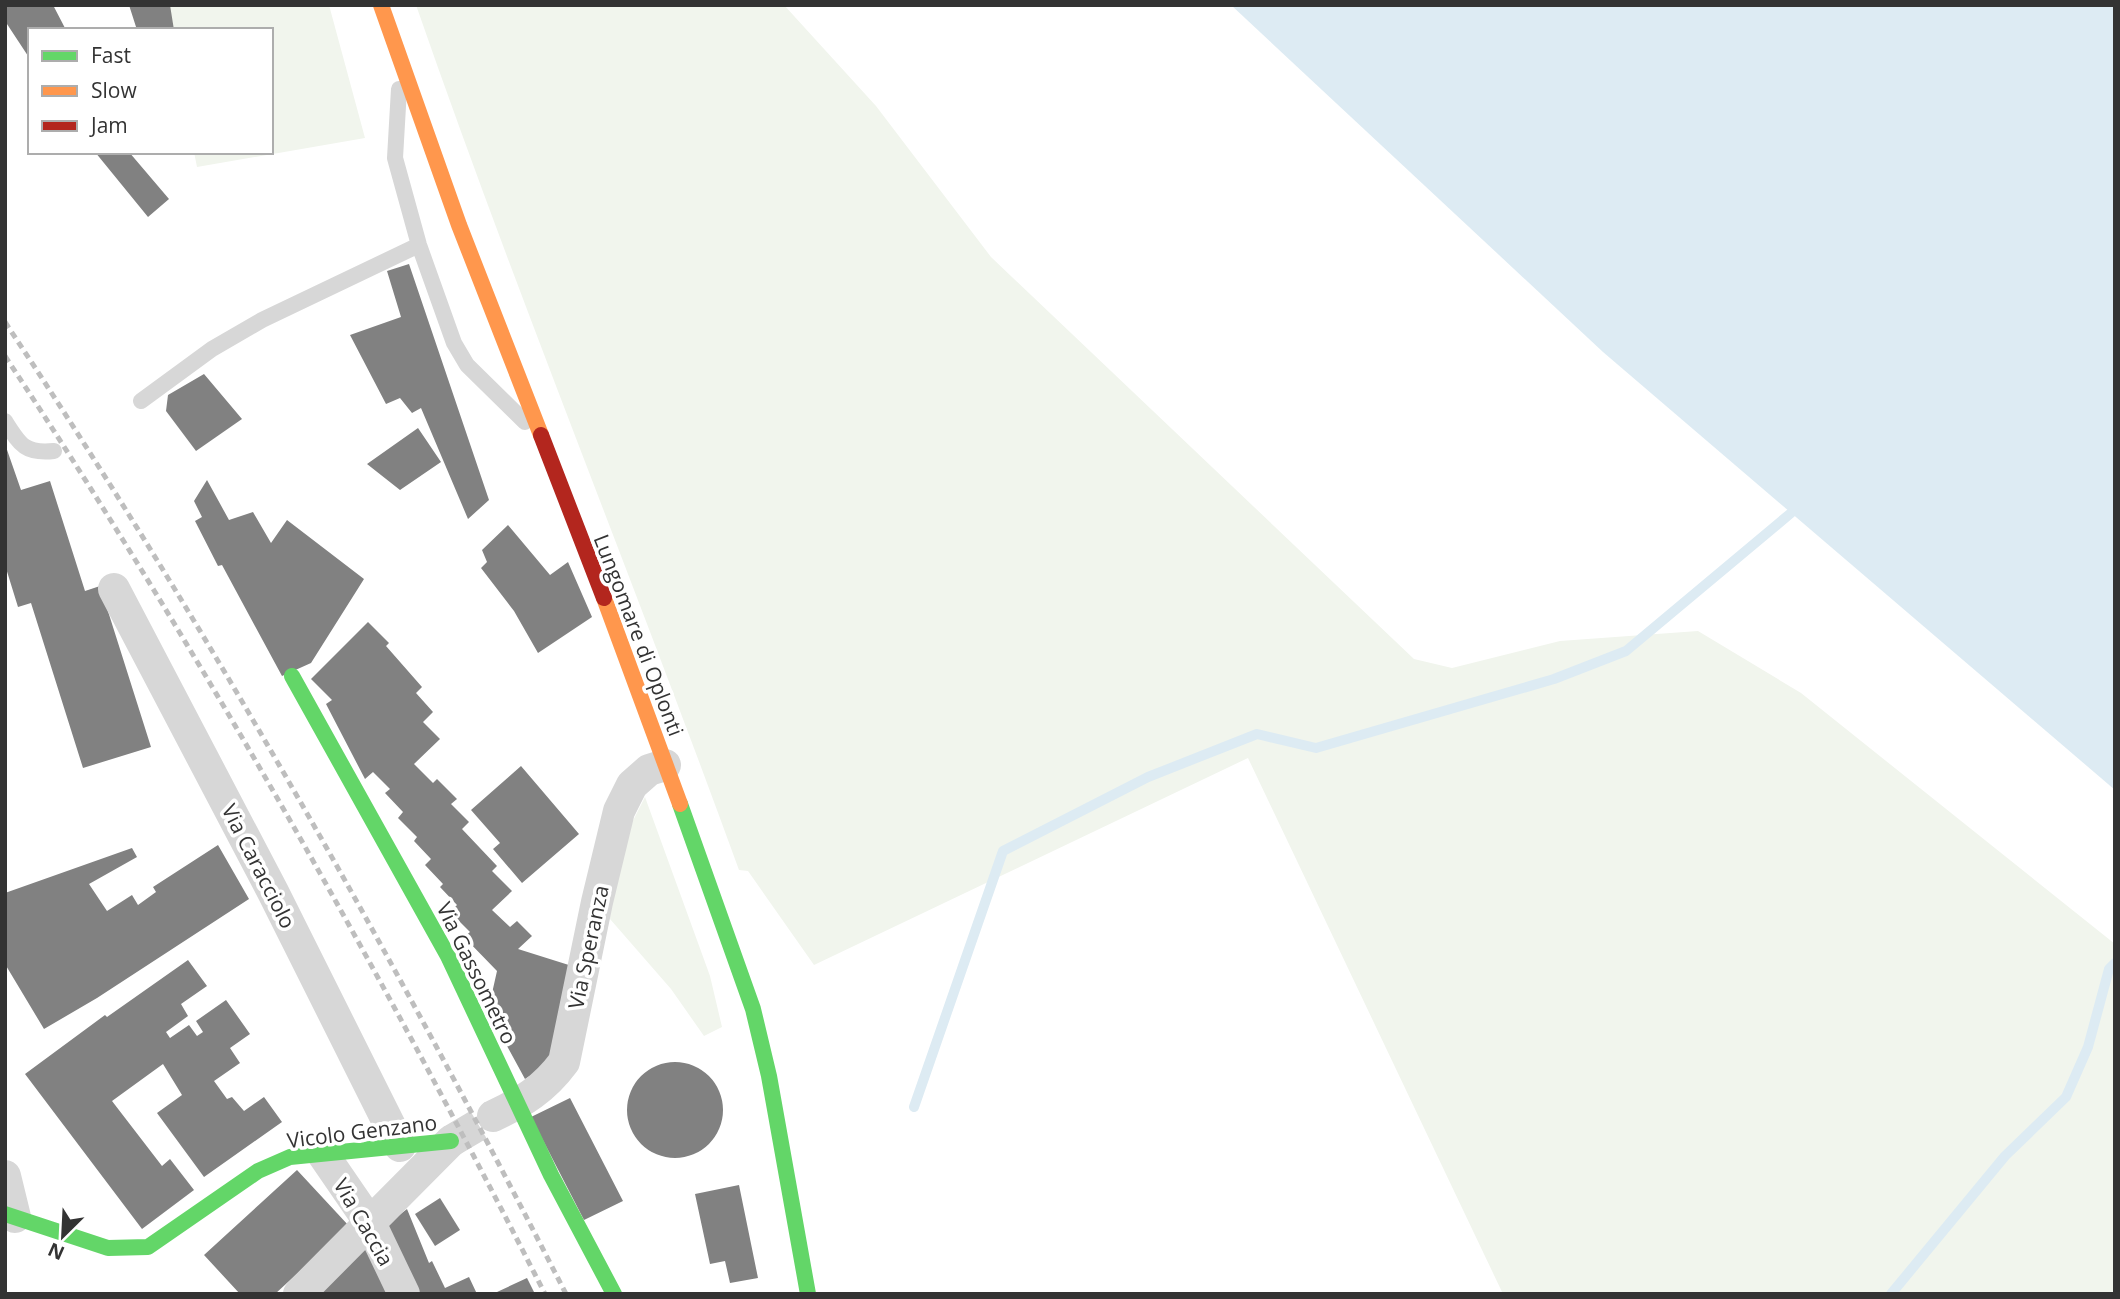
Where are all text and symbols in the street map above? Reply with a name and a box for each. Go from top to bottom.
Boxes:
legend [28,28,273,154]
text: Fast [91,41,131,69]
text: Slow [91,76,137,104]
text: Jam [89,111,128,139]
street label: Lungomare di Oplonti [588,530,690,740]
street label: Via Caracciolo [216,799,302,933]
street label: Via Speranza [561,883,615,1011]
street label: Via Gassometro [431,897,523,1049]
street label: Vicolo Genzano [285,1108,439,1154]
street label: Via Caccia [328,1173,400,1271]
north arrow [28,1201,98,1271]
text: N [44,1237,68,1267]

